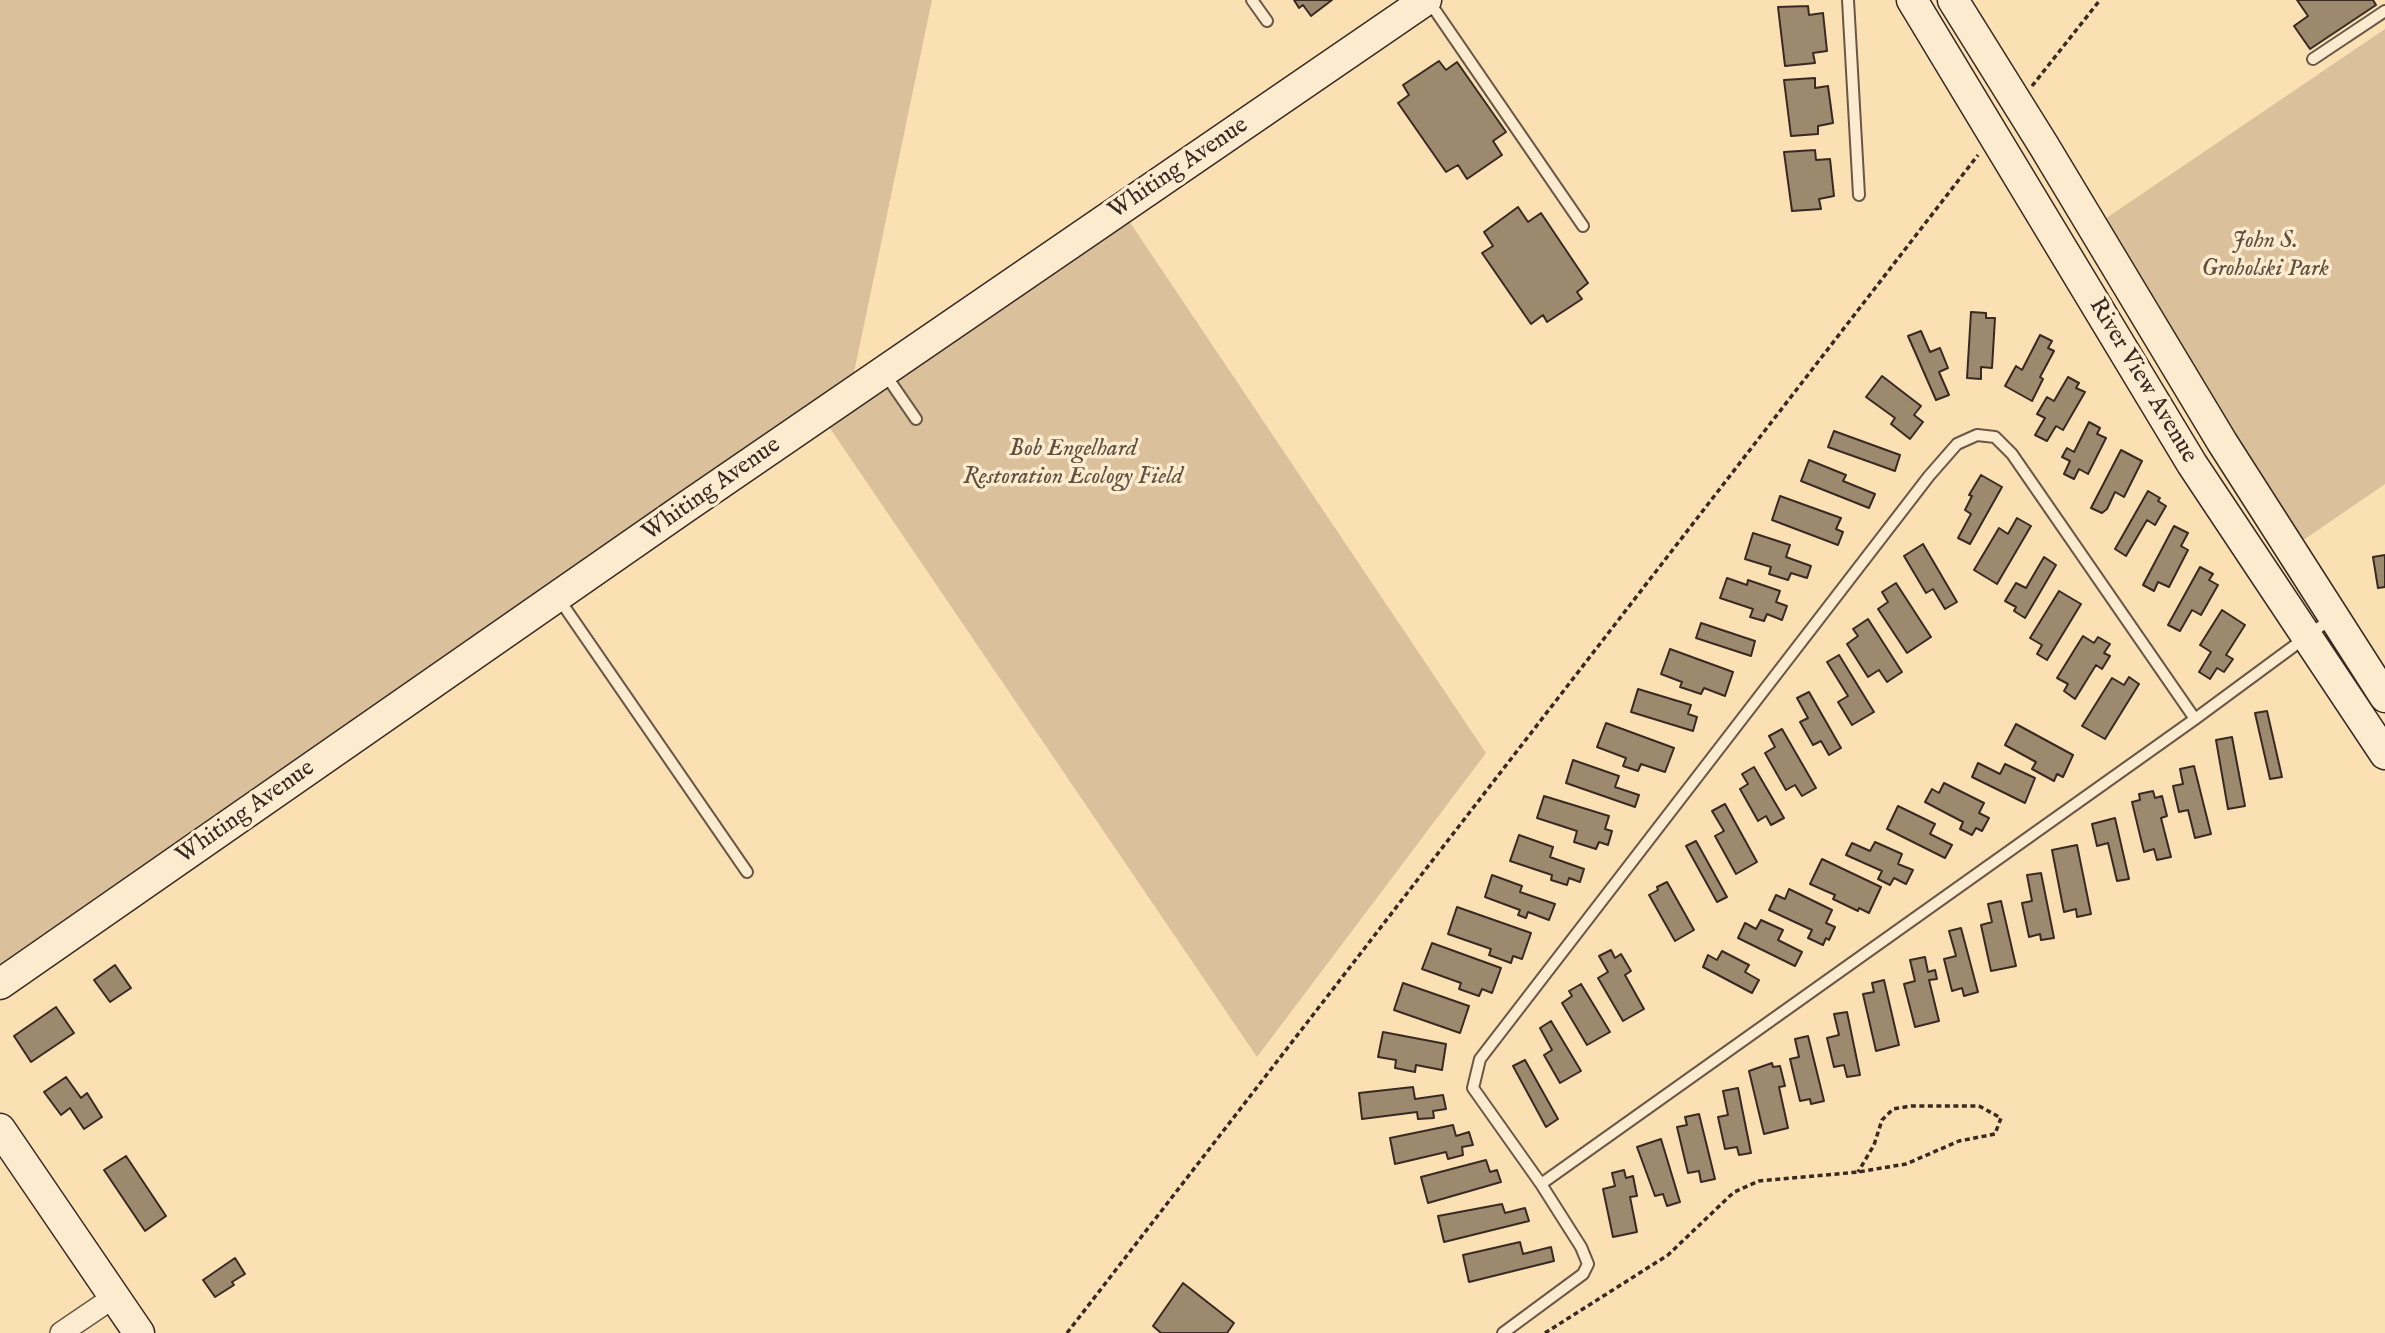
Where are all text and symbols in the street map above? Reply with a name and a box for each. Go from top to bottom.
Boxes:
street label: Whiting Avenue [1104,112,1254,226]
park label: John S. Groholski Park [2201,228,2329,284]
street label: River View Avenue [2081,293,2203,469]
street label: Whiting Avenue [637,432,787,548]
park label: Bob Engelhard Restoration Ecology Field [963,436,1183,492]
street label: Whiting Avenue [171,755,321,871]

